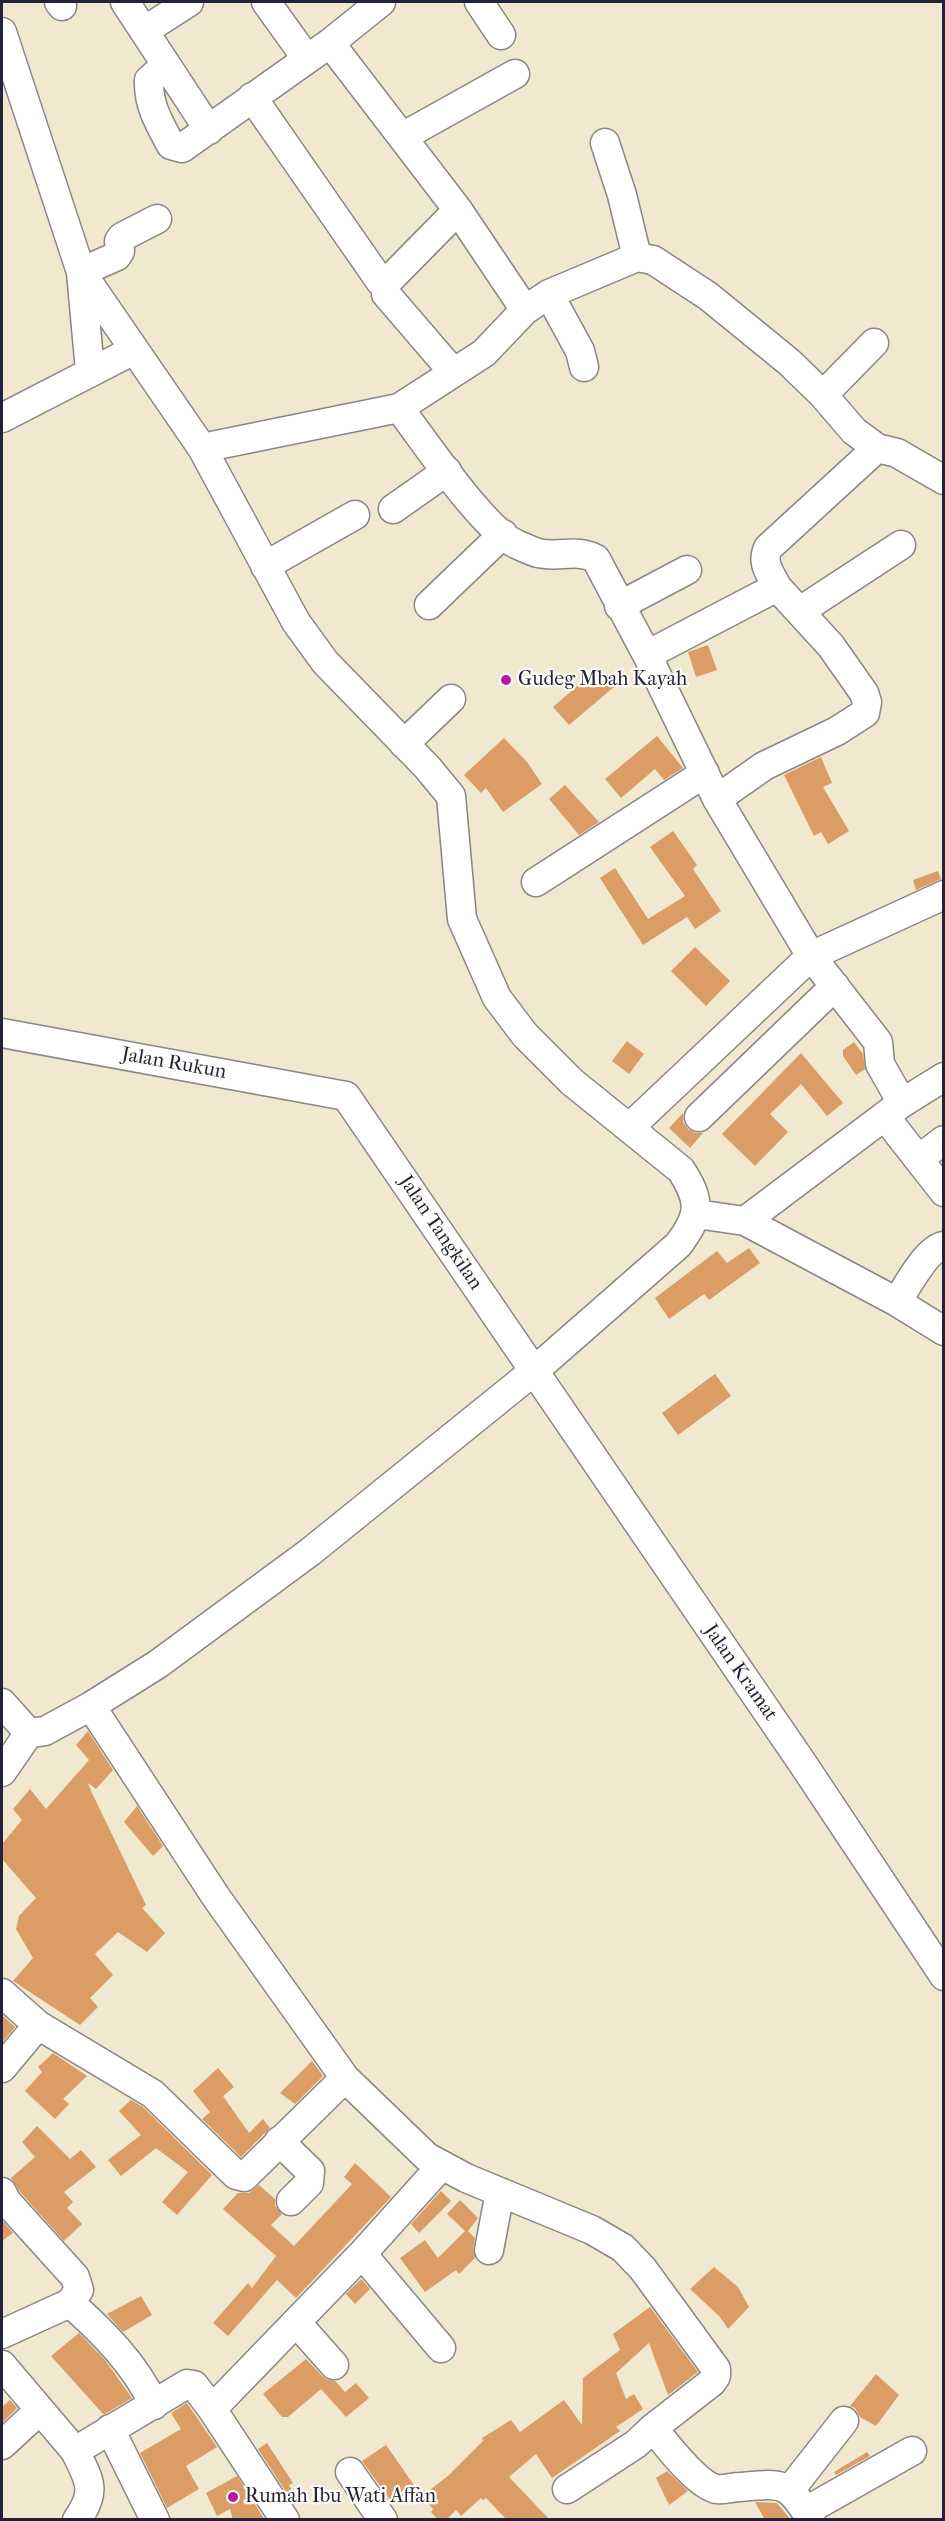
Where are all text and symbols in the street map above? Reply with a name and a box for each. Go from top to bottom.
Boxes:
place label: Gudeg Mbah Kayah [518,668,687,692]
marker: Gudeg Mbah Kayah [499,673,513,687]
street label: Jalan Rukun [120,1043,228,1085]
street label: Jalan Tangkilan [393,1171,487,1295]
street label: Jalan Kramat [698,1620,782,1726]
place label: Rumah Ibu Wati Affan [245,2485,436,2509]
marker: Rumah Ibu Wati Affan [226,2490,240,2504]

